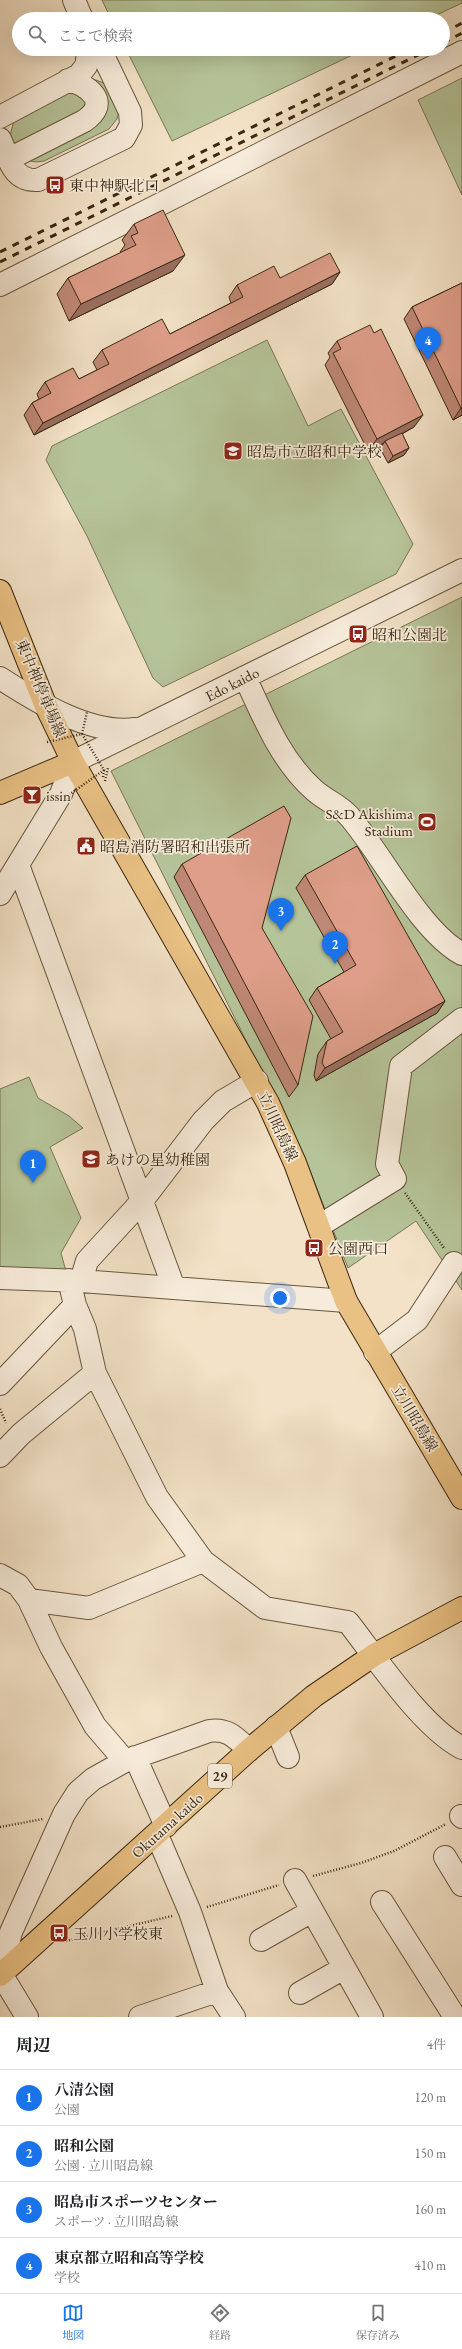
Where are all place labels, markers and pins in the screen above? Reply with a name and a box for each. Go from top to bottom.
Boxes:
bus stop icon: 東中神駅北口 [44,174,66,196]
place label: 東中神駅北口 [69,176,159,195]
pin: 4 [415,327,441,360]
school or university icon: 昭島市立昭和中学校 [222,440,244,462]
place label: 昭島市立昭和中学校 [247,442,382,461]
bus stop icon: 昭和公園北 [347,623,369,645]
place label: 昭和公園北 [372,625,447,644]
bar icon: issin [21,784,43,806]
place label: issin [46,786,71,805]
place label: S&D Akishima Stadium [325,804,413,840]
sports icon: S&D Akishima Stadium [416,811,438,833]
public building icon: 昭島消防署昭和出張所 [75,835,97,857]
place label: 昭島消防署昭和出張所 [100,837,250,856]
pin: 3 [268,898,294,931]
pin: 2 [322,931,348,964]
school or university icon: あけの星幼稚園 [80,1148,102,1170]
pin: 1 [20,1150,46,1183]
place label: あけの星幼稚園 [105,1150,210,1169]
bus stop icon: 公園西口 [303,1237,325,1259]
place label: 公園西口 [328,1239,388,1258]
bus stop icon: 玉川小学校東 [48,1922,70,1944]
place label: 玉川小学校東 [73,1924,163,1943]

